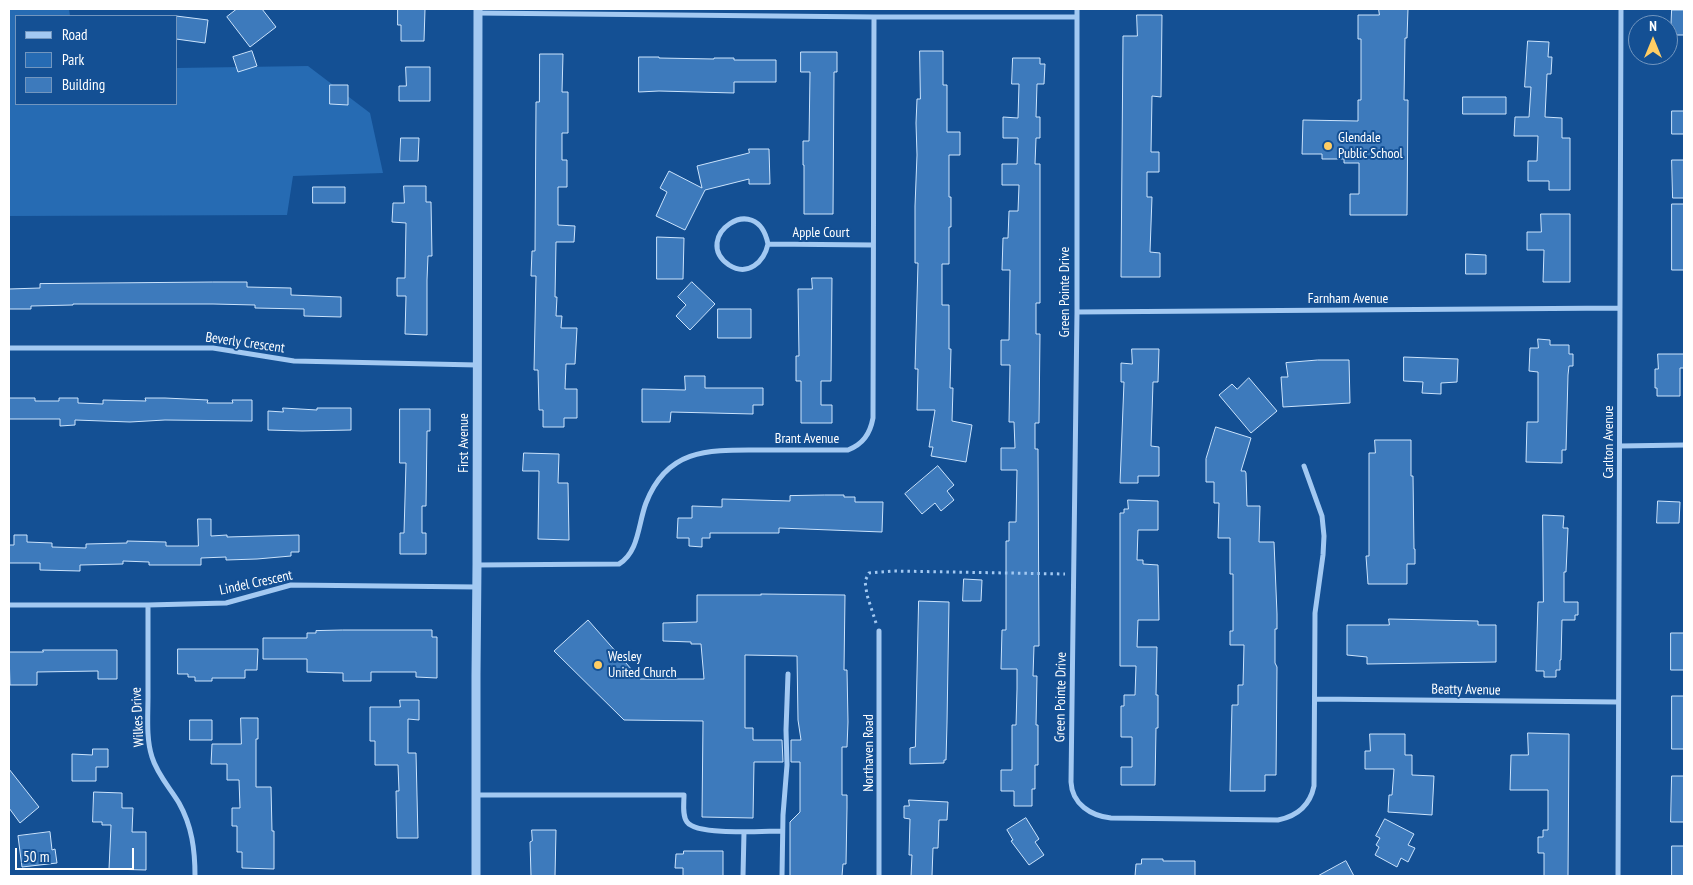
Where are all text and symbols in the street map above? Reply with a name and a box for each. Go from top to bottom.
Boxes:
legend [15,15,178,105]
north arrow [1628,15,1678,65]
text: N [1649,17,1657,35]
text: Road [62,25,88,44]
text: Park [62,50,84,69]
text: Building [62,75,105,94]
place label: Glendale Public School [1338,130,1403,162]
marker: Glendale Public School [1322,140,1334,152]
street label: Apple Court [793,225,849,241]
street label: Green Pointe Drive [1057,247,1073,337]
street label: Farnham Avenue [1308,291,1388,307]
street label: Beverly Crescent [204,329,286,357]
street label: Carlton Avenue [1601,405,1617,479]
street label: First Avenue [456,413,472,473]
street label: Brant Avenue [775,431,839,447]
street label: Lindel Crescent [218,567,294,599]
place label: Wesley United Church [608,649,677,682]
street label: Green Pointe Drive [1052,652,1070,742]
marker: Wesley United Church [592,659,604,671]
street label: Beatty Avenue [1431,681,1501,699]
street label: Wilkes Drive [128,687,148,747]
street label: Northaven Road [861,714,877,792]
scale bar [18,838,136,870]
text: 50 m [23,847,49,866]

